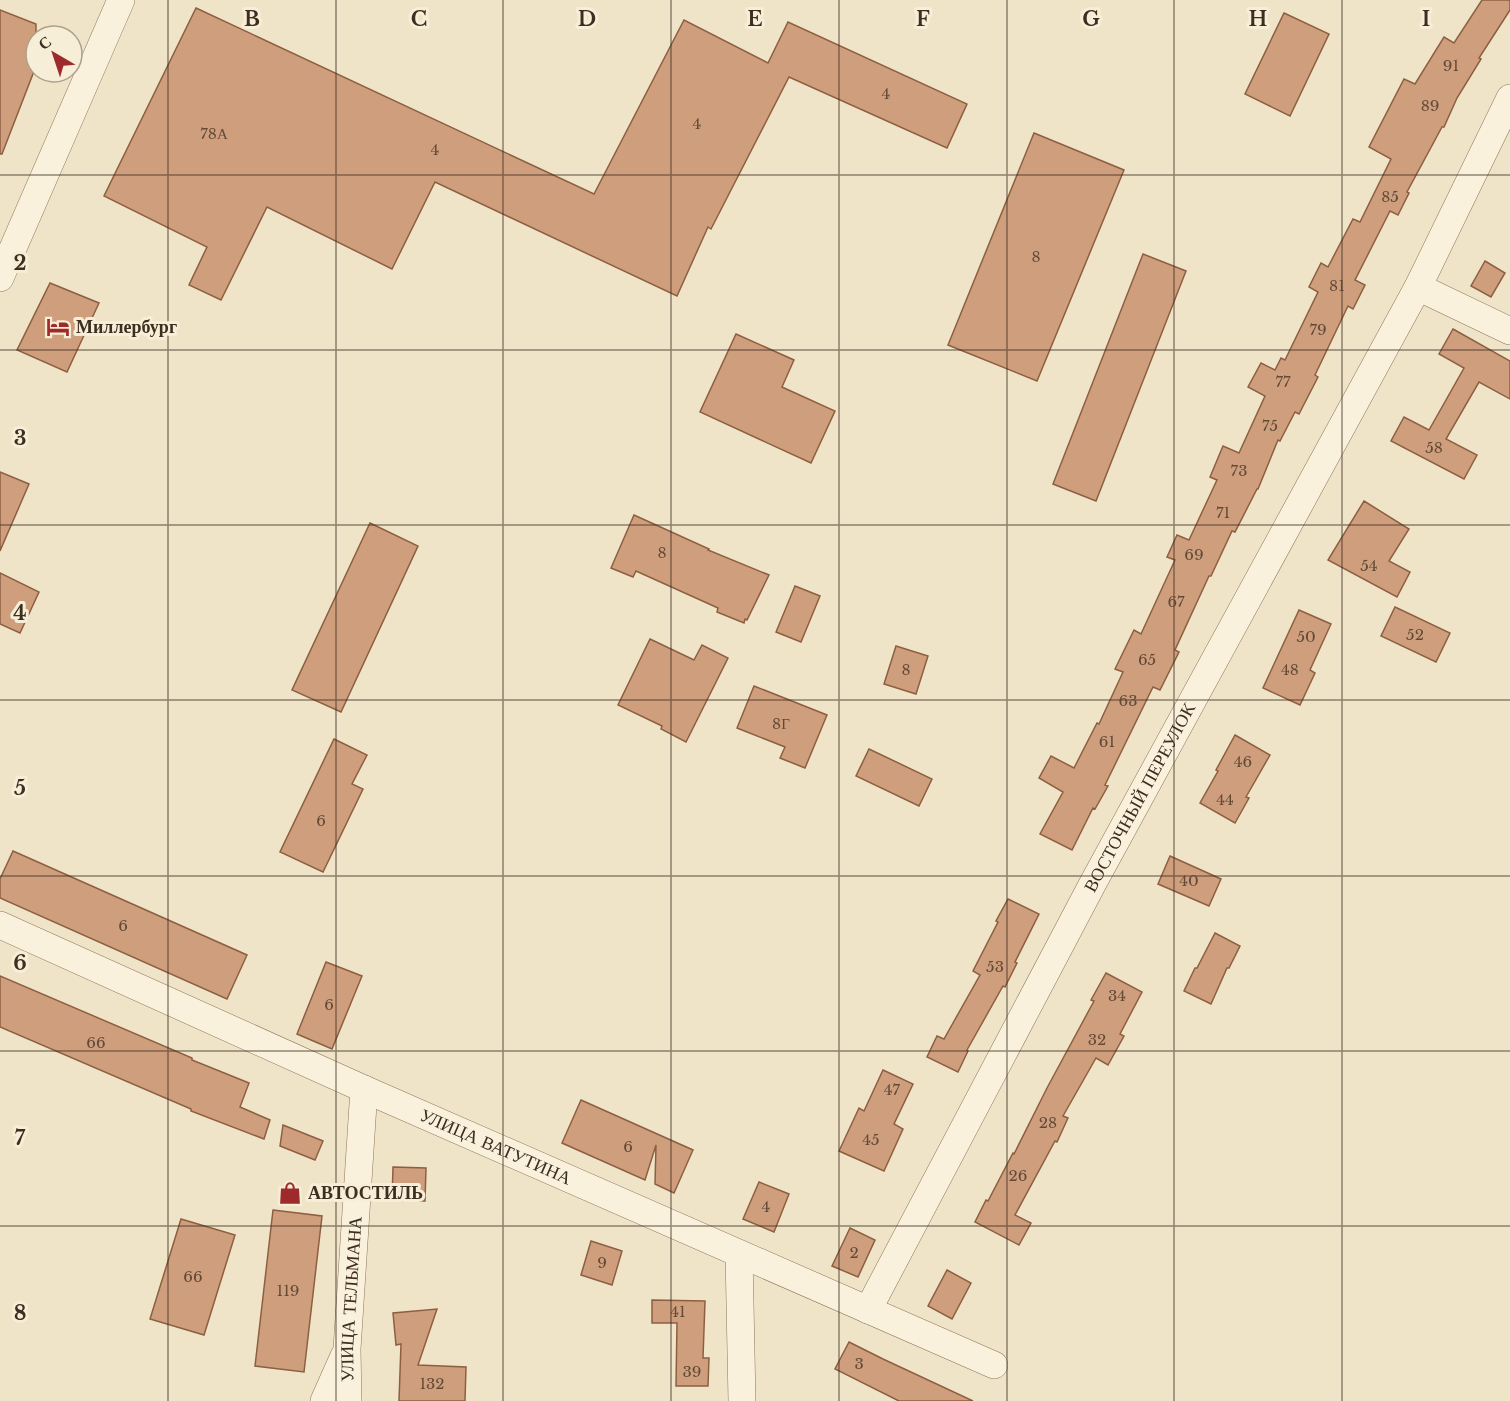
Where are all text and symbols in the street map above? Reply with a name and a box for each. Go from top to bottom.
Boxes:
text: B [244,7,260,31]
text: C [411,7,427,31]
text: D [578,7,596,31]
text: E [747,7,763,31]
text: F [916,7,930,31]
text: G [1082,7,1100,31]
text: H [1249,7,1268,31]
text: I [1422,7,1430,31]
north arrow [24,24,84,84]
text: С [34,31,55,54]
house number: 91 [1443,56,1459,75]
house number: 4 [882,84,890,103]
house number: 89 [1421,96,1439,115]
house number: 4 [693,114,701,133]
house number: 78А [200,124,228,143]
house number: 4 [431,140,439,159]
house number: 85 [1381,187,1399,206]
house number: 8 [1031,247,1041,266]
text: 2 [13,251,27,275]
house number: 81 [1329,276,1345,295]
hotel icon: Миллербург [45,314,71,340]
place label: Миллербург [76,316,177,338]
house number: 79 [1309,320,1327,339]
house number: 77 [1275,372,1291,391]
house number: 75 [1262,416,1278,435]
text: 3 [14,426,26,450]
house number: 58 [1425,438,1443,457]
house number: 73 [1231,461,1247,480]
house number: 71 [1216,503,1230,522]
house number: 8 [657,543,667,562]
house number: 69 [1184,545,1204,564]
house number: 54 [1360,556,1378,575]
house number: 67 [1167,592,1185,611]
text: 4 [13,601,27,625]
house number: 52 [1406,625,1424,644]
house number: 50 [1296,627,1316,646]
house number: 65 [1138,650,1156,669]
house number: 8 [901,660,911,679]
house number: 48 [1281,660,1299,679]
house number: 63 [1119,691,1137,710]
street label: ВОСТОЧНЫЙ ПЕРЕУЛОК [1079,698,1201,896]
house number: 8Г [772,714,790,733]
house number: 61 [1099,732,1115,751]
house number: 46 [1234,752,1252,771]
text: 5 [14,776,26,800]
house number: 44 [1216,790,1234,809]
house number: 6 [316,811,326,830]
house number: 40 [1179,871,1199,890]
house number: 6 [118,916,128,935]
text: 6 [13,951,27,975]
house number: 53 [986,957,1004,976]
house number: 34 [1108,986,1126,1005]
house number: 6 [324,995,334,1014]
house number: 32 [1088,1030,1106,1049]
house number: 66 [86,1033,106,1052]
house number: 47 [884,1080,901,1099]
street label: УЛИЦА ВАТУТИНА [417,1104,575,1189]
house number: 28 [1039,1113,1057,1132]
text: 7 [15,1126,26,1150]
house number: 45 [862,1130,880,1149]
house number: 6 [623,1137,633,1156]
house number: 26 [1009,1166,1027,1185]
shop icon: АВТОСТИЛЬ [277,1180,303,1206]
place label: АВТОСТИЛЬ [308,1182,423,1204]
house number: 4 [762,1197,770,1216]
street label: УЛИЦА ТЕЛЬМАНА [336,1216,367,1382]
house number: 2 [849,1243,859,1262]
house number: 9 [597,1253,607,1272]
house number: 66 [183,1267,203,1286]
house number: 119 [276,1281,300,1300]
text: 8 [14,1301,26,1325]
house number: 41 [670,1302,686,1321]
house number: 3 [854,1354,864,1373]
house number: 39 [683,1362,701,1381]
house number: 132 [419,1374,445,1393]

